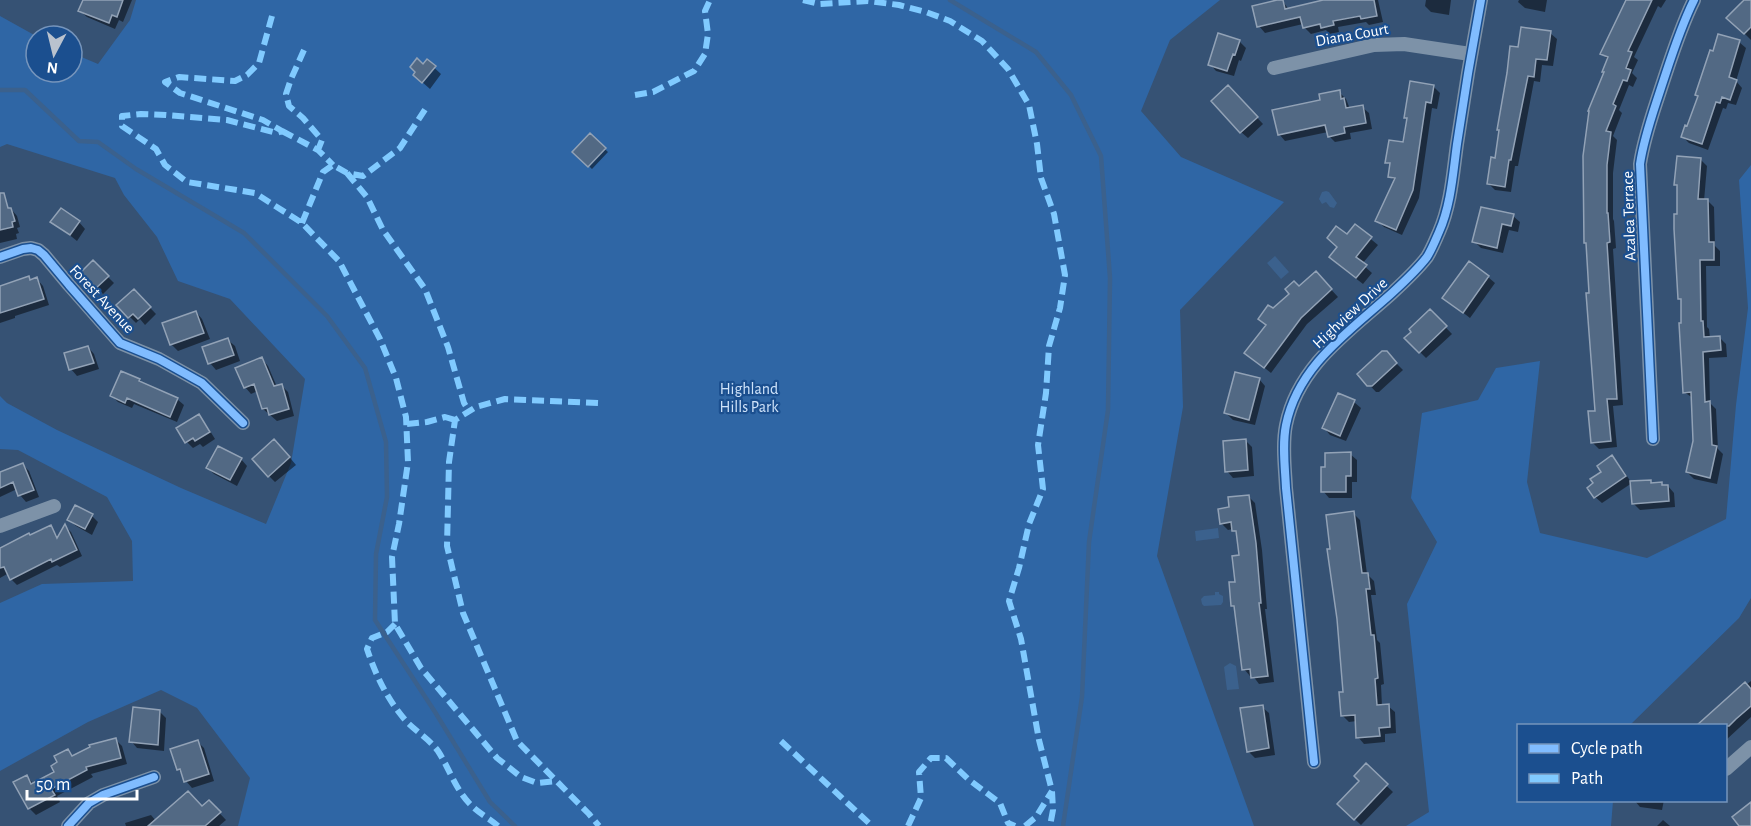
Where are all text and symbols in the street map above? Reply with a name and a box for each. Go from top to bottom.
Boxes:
street label: Diana Court [1314,21,1390,49]
north arrow [24,24,84,84]
text: N [46,59,59,77]
street label: Azalea Terrace [1619,171,1639,261]
street label: Forest Avenue [67,262,137,336]
street label: Highview Drive [1310,275,1390,351]
park label: Highland Hills Park [720,381,779,415]
legend [1517,724,1727,802]
text: Cycle path [1571,740,1643,758]
scale bar [27,763,136,801]
text: Path [1571,770,1603,788]
text: 50 m [36,776,70,794]

